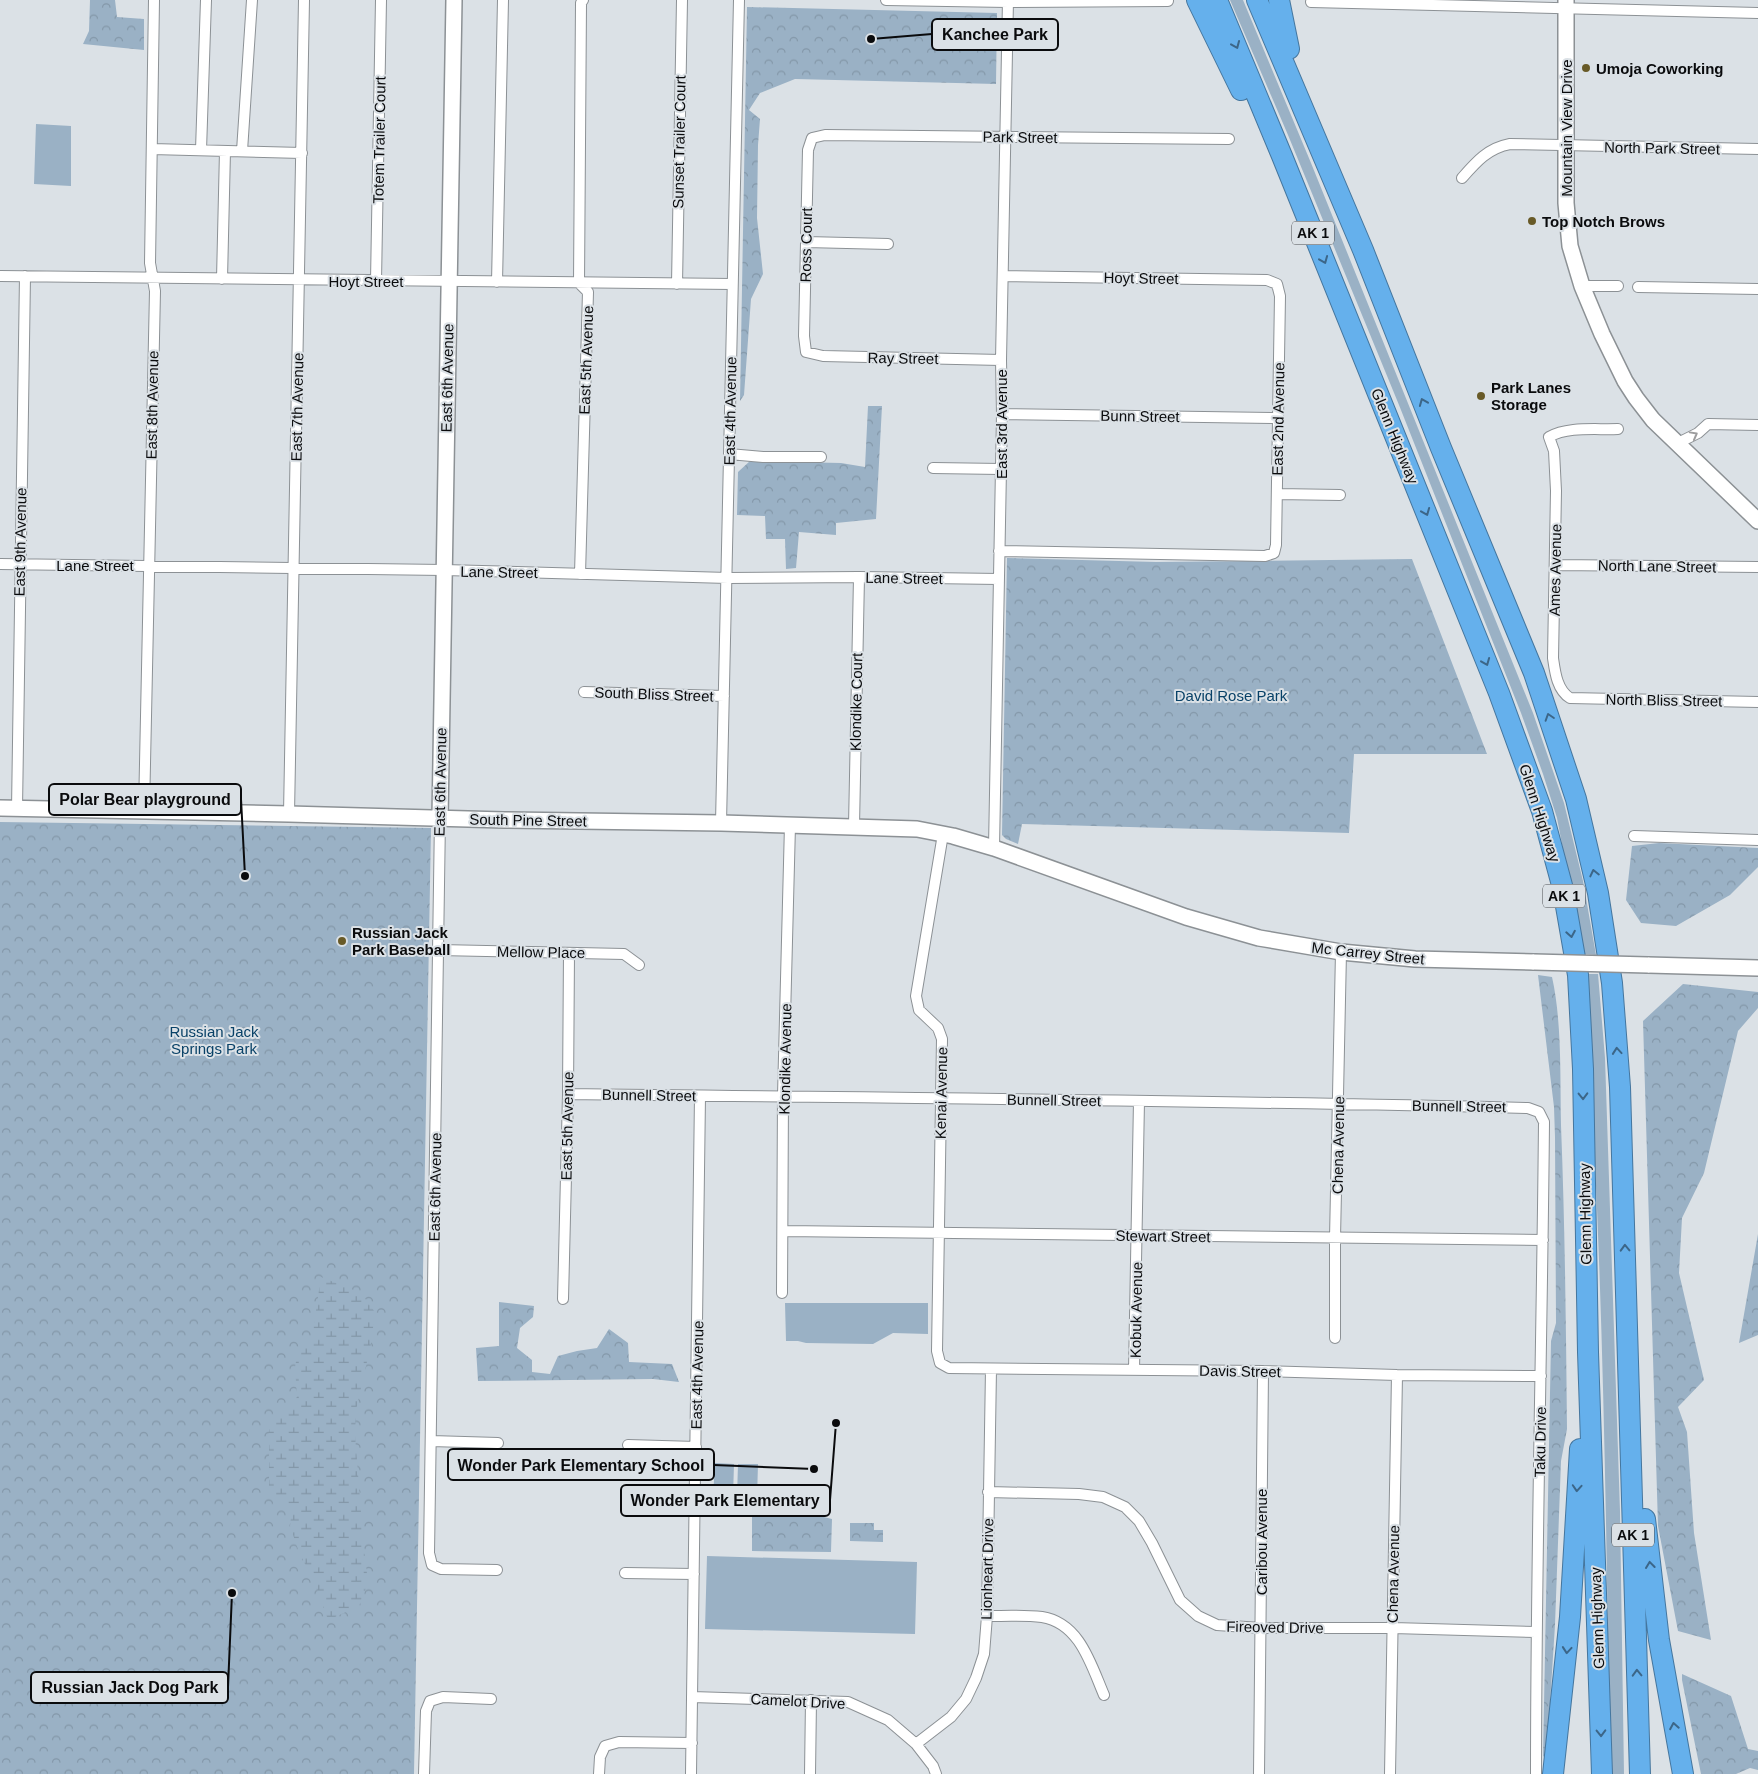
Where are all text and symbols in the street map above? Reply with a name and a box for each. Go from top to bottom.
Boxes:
callout: Kanchee Park [932,19,1058,50]
text: Kanchee Park [942,26,1048,43]
one-way arrow [1229,40,1240,49]
street label: Mountain View Drive [1558,59,1575,197]
place label: Umoja Coworking [1596,60,1724,77]
marker: Umoja Coworking [1580,62,1592,74]
street label: Sunset Trailer Court [669,74,689,209]
street label: Totem Trailer Court [369,75,389,204]
street label: Park Street [982,128,1058,146]
street label: North Park Street [1604,138,1721,158]
street label: Ross Court [797,207,815,283]
place label: Top Notch Brows [1542,213,1665,230]
marker: Top Notch Brows [1526,215,1538,227]
road number: AK 1 [1292,222,1334,244]
one-way arrow [1317,255,1328,264]
street label: Hoyt Street [1103,269,1179,287]
street label: Hoyt Street [328,273,404,290]
street label: East 5th Avenue [576,305,596,415]
street label: East 6th Avenue [438,323,456,433]
street label: Ray Street [867,349,939,367]
street label: East 8th Avenue [143,350,161,460]
street label: East 7th Avenue [288,352,306,462]
street label: East 4th Avenue [721,356,739,466]
street label: East 2nd Avenue [1269,362,1287,476]
street label: East 3rd Avenue [993,369,1010,479]
place label: Park Lanes Storage [1491,379,1571,413]
street label: Glenn Highway [1368,386,1422,487]
marker: Park Lanes Storage [1475,390,1487,402]
one-way arrow [1419,398,1429,407]
street label: Bunn Street [1100,407,1181,425]
one-way arrow [1688,431,1697,441]
street label: East 9th Avenue [11,487,29,597]
one-way arrow [1420,507,1430,515]
street label: Ames Avenue [1546,524,1564,616]
street label: North Lane Street [1598,556,1717,576]
street label: Lane Street [56,557,135,574]
street label: Lane Street [460,563,539,581]
street label: Lane Street [865,569,944,587]
street label: Klondike Court [847,652,865,751]
one-way arrow [1480,657,1491,666]
street label: South Bliss Street [594,683,715,705]
park label: David Rose Park [1175,687,1288,704]
street label: North Bliss Street [1606,690,1723,710]
one-way arrow [1544,713,1554,721]
street label: East 6th Avenue [431,727,449,837]
street label: Glenn Highway [1516,762,1564,864]
callout: Polar Bear playground [49,784,241,815]
text: Polar Bear playground [59,791,231,808]
street label: South Pine Street [469,810,588,830]
one-way arrow [1589,868,1600,877]
road number: AK 1 [1543,884,1585,908]
place label: Russian Jack Park Baseball [352,924,450,958]
one-way arrow [1565,929,1575,938]
marker: Russian Jack Park Baseball [336,935,348,947]
street label: Mc Carrey Street [1311,939,1426,967]
street label: Mellow Place [497,943,585,961]
street label: Klondike Avenue [776,1003,794,1115]
park label: Russian Jack Springs Park [169,1023,259,1057]
one-way arrow [1612,1046,1623,1054]
street label: Kenai Avenue [932,1047,950,1139]
street label: East 5th Avenue [558,1071,576,1181]
street label: Bunnell Street [602,1086,697,1104]
street label: Bunnell Street [1007,1091,1102,1109]
one-way arrow [1578,1092,1588,1100]
street label: Chena Avenue [1329,1096,1347,1194]
street label: Bunnell Street [1412,1097,1507,1115]
street label: East 6th Avenue [426,1132,444,1242]
street label: Glenn Highway [1576,1163,1594,1265]
street label: Stewart Street [1115,1227,1211,1245]
one-way arrow [1620,1244,1630,1252]
street label: Kobuk Avenue [1127,1262,1145,1358]
street label: East 4th Avenue [688,1320,706,1430]
street label: Davis Street [1199,1362,1282,1380]
street label: Taku Drive [1531,1406,1549,1478]
callout: Wonder Park Elementary School [448,1449,714,1480]
text: Wonder Park Elementary School [458,1457,704,1474]
one-way arrow [1572,1484,1583,1492]
callout: Wonder Park Elementary [621,1485,830,1516]
street label: Caribou Avenue [1253,1489,1270,1595]
text: Wonder Park Elementary [630,1492,820,1509]
street label: Lionheart Drive [978,1518,996,1620]
road number: AK 1 [1612,1524,1654,1546]
street label: Chena Avenue [1384,1525,1402,1623]
one-way arrow [1645,1561,1656,1569]
street label: Glenn Highway [1587,1566,1607,1669]
street label: Fireoved Drive [1226,1618,1324,1636]
one-way arrow [1562,1647,1573,1655]
one-way arrow [1632,1669,1643,1677]
callout: Russian Jack Dog Park [31,1672,228,1703]
text: Russian Jack Dog Park [42,1679,219,1696]
street label: Camelot Drive [750,1690,846,1712]
one-way arrow [1670,1722,1680,1730]
one-way arrow [1596,1730,1606,1738]

